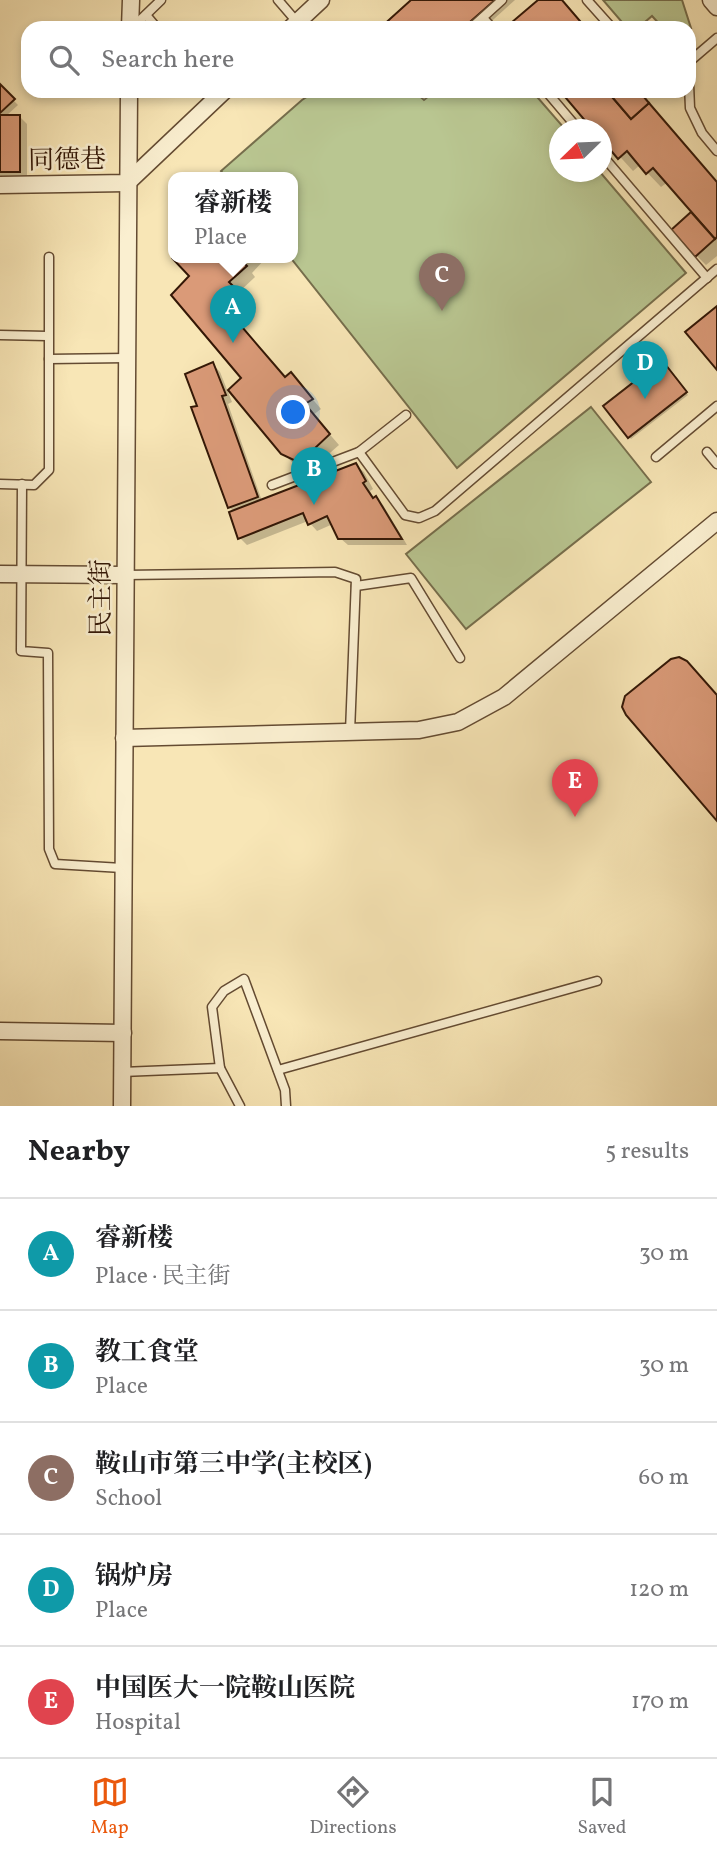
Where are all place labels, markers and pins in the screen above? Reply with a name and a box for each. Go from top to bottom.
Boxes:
pin: C [419,253,465,311]
pin: A [210,285,256,343]
pin: D [622,341,668,399]
pin: B [291,447,337,505]
pin: E [552,759,598,817]

